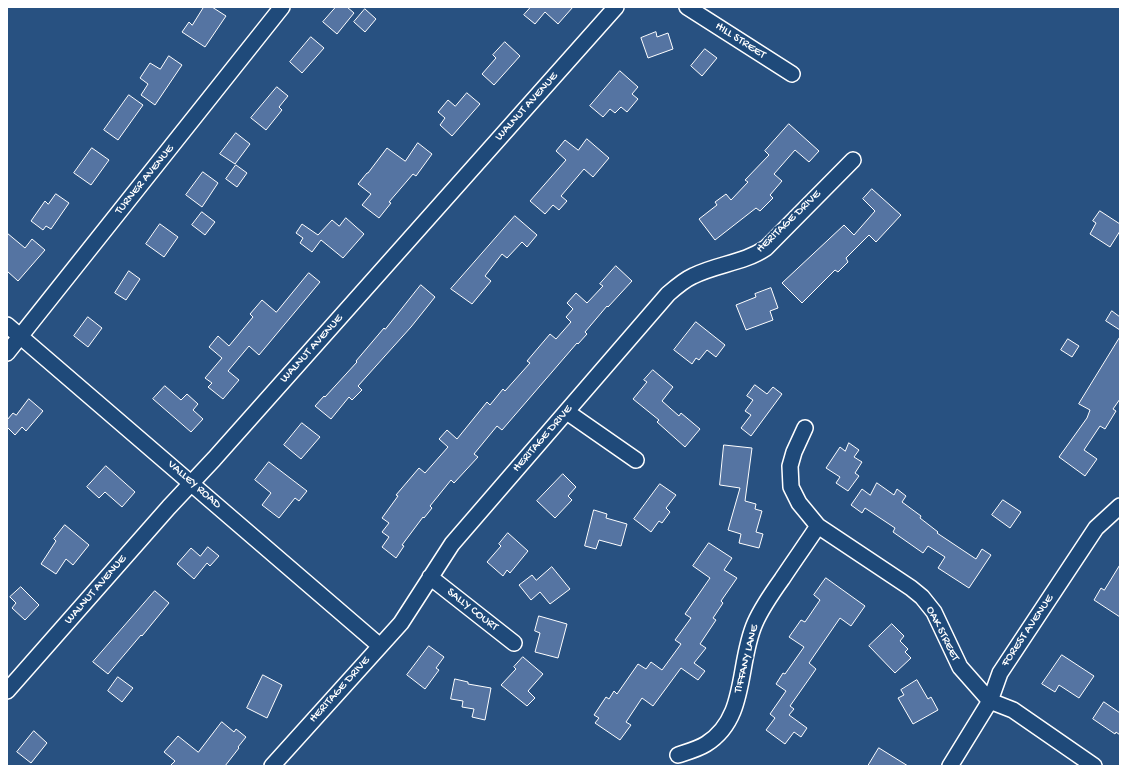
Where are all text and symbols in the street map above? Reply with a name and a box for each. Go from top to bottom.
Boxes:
street label: HILL STREET [712,19,768,63]
street label: WALNUT AVENUE [492,70,562,144]
street label: TURNER AVENUE [112,142,178,218]
street label: HERITAGE DRIVE [754,188,824,256]
street label: WALNUT AVENUE [277,312,347,386]
street label: HERITAGE DRIVE [510,402,576,476]
street label: VALLEY ROAD [164,458,224,512]
street label: WALNUT AVENUE [62,552,130,628]
street label: SALLY COURT [443,585,501,635]
street label: FOREST AVENUE [999,592,1057,670]
street label: OAK STREET [922,604,962,664]
street label: TIFFANY LANE [732,623,762,695]
street label: HERITAGE DRIVE [306,654,374,726]

